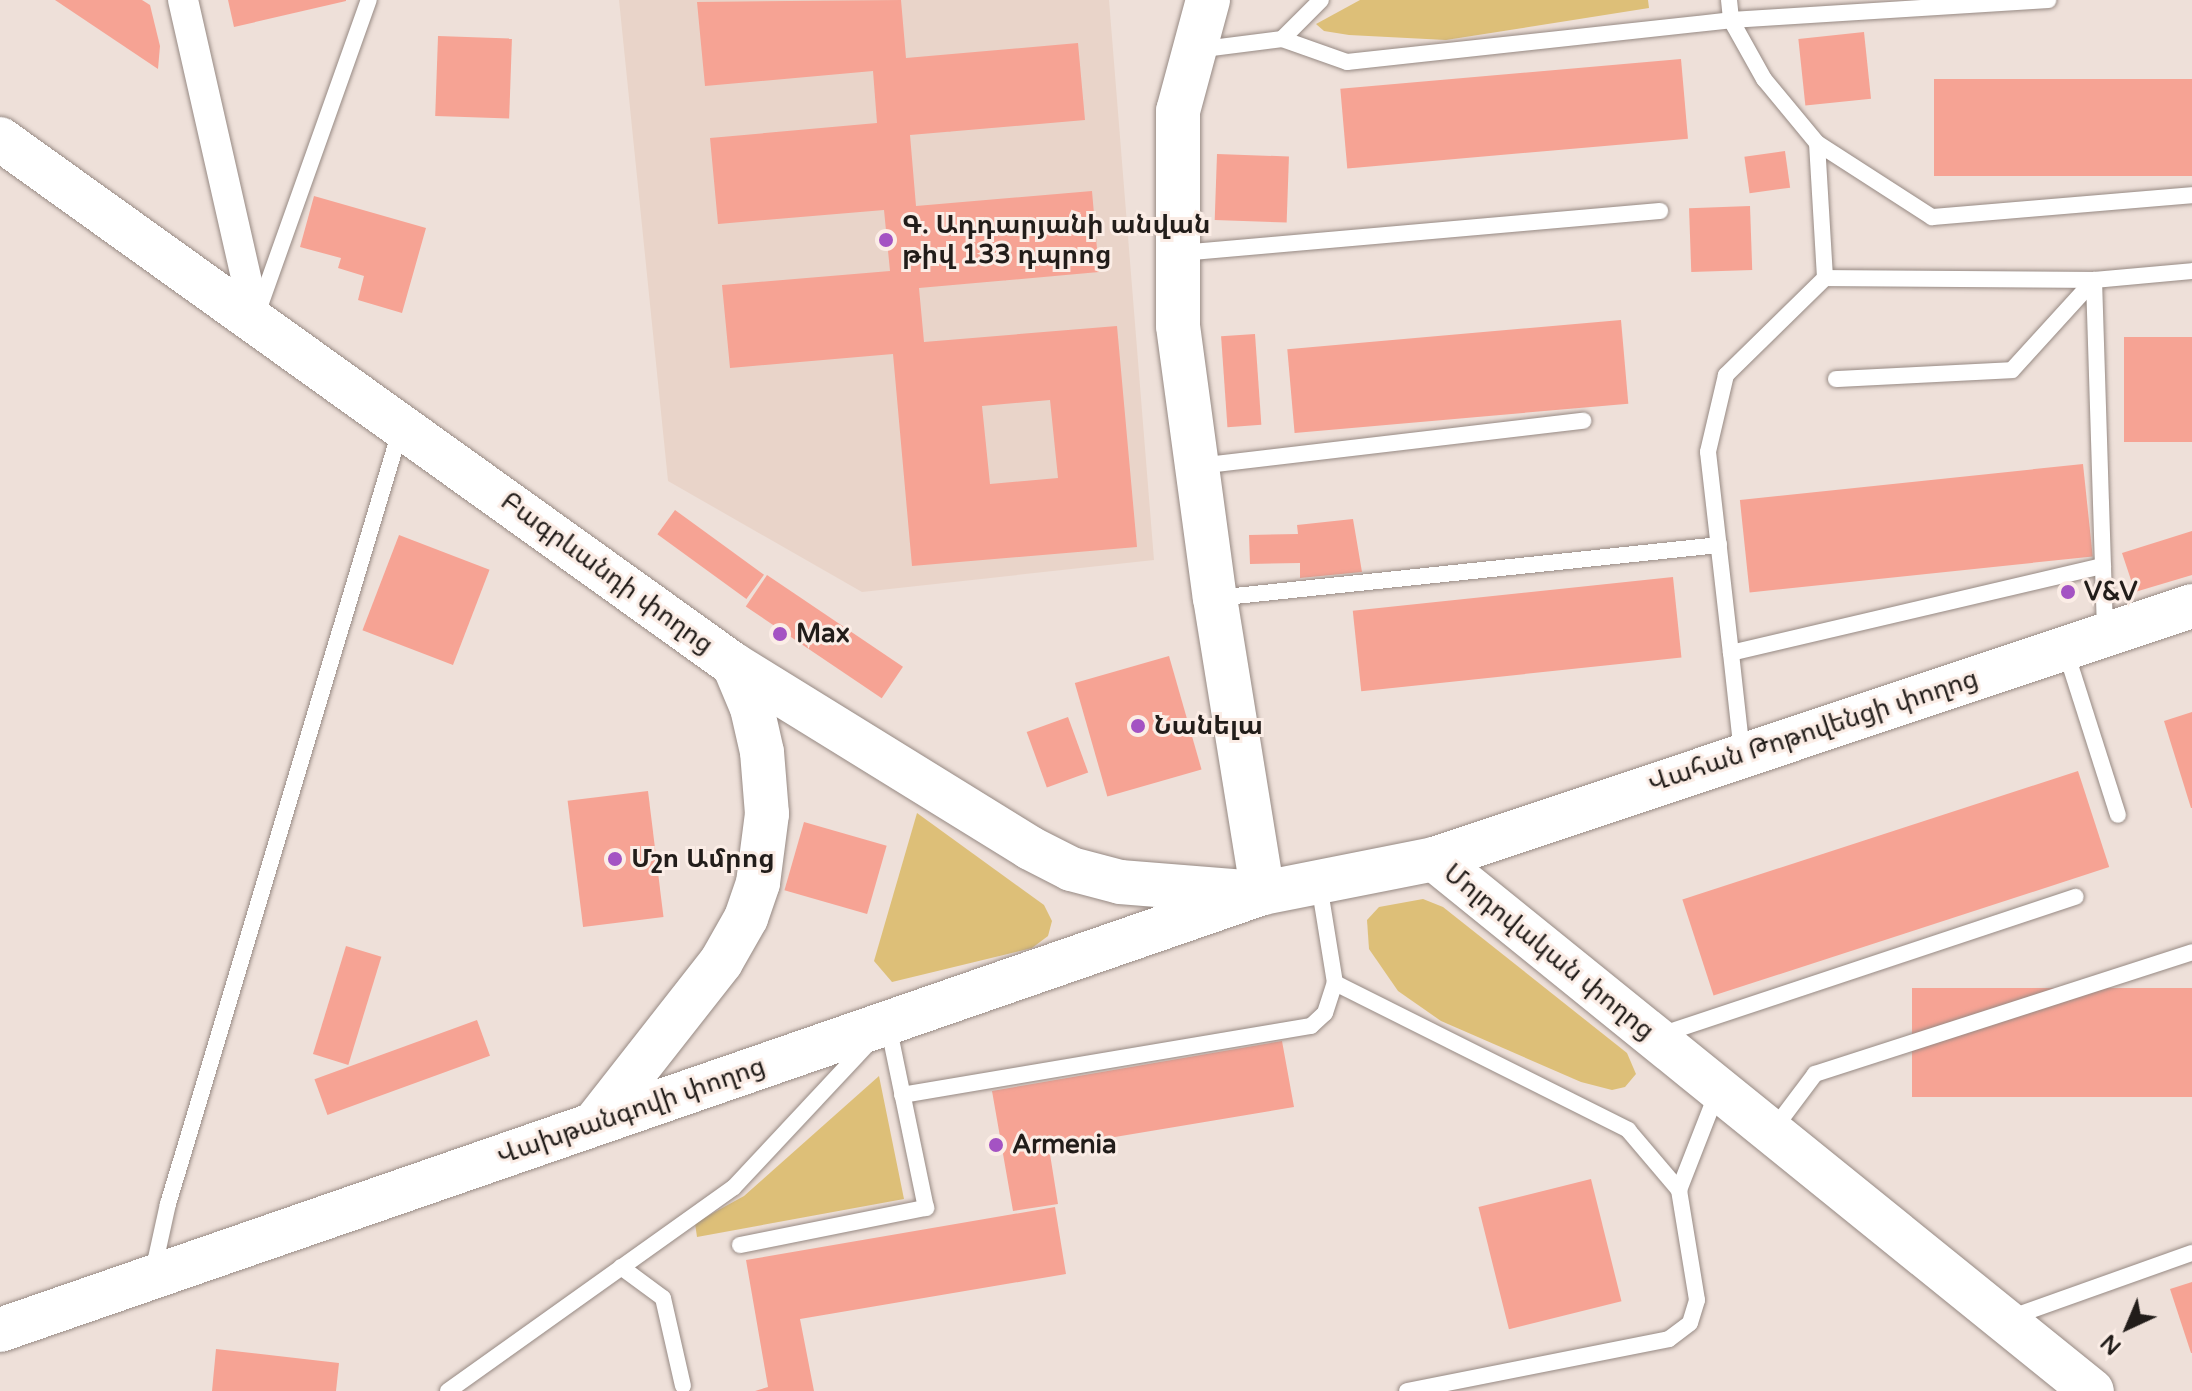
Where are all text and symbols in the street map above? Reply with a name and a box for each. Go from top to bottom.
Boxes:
place label: Գ. Ադդարյանի անվան թիվ 133 դպրոց [902,209,1211,270]
marker: Գ. Ադդարյանի անվան թիվ 133 դպրոց [877,231,895,249]
street label: Բագրևանդի փողոց [495,486,719,660]
place label: V&V [2084,576,2138,608]
marker: V&V [2059,583,2077,601]
place label: Max [796,618,850,650]
marker: Max [771,625,789,643]
street label: Վահան Թոթովենցի փողոց [1644,663,1982,799]
place label: Նանելա [1154,710,1263,742]
marker: Նանելա [1129,717,1147,735]
place label: Մշո Ամրոց [631,843,775,875]
marker: Մշո Ամրոց [606,850,624,868]
street label: Մոլդովական փողոց [1437,857,1661,1047]
street label: Վախթանգովի փողոց [493,1050,769,1172]
place label: Armenia [1012,1129,1117,1161]
marker: Armenia [987,1136,1005,1154]
north arrow [2088,1287,2168,1367]
text: N [2096,1329,2127,1360]

